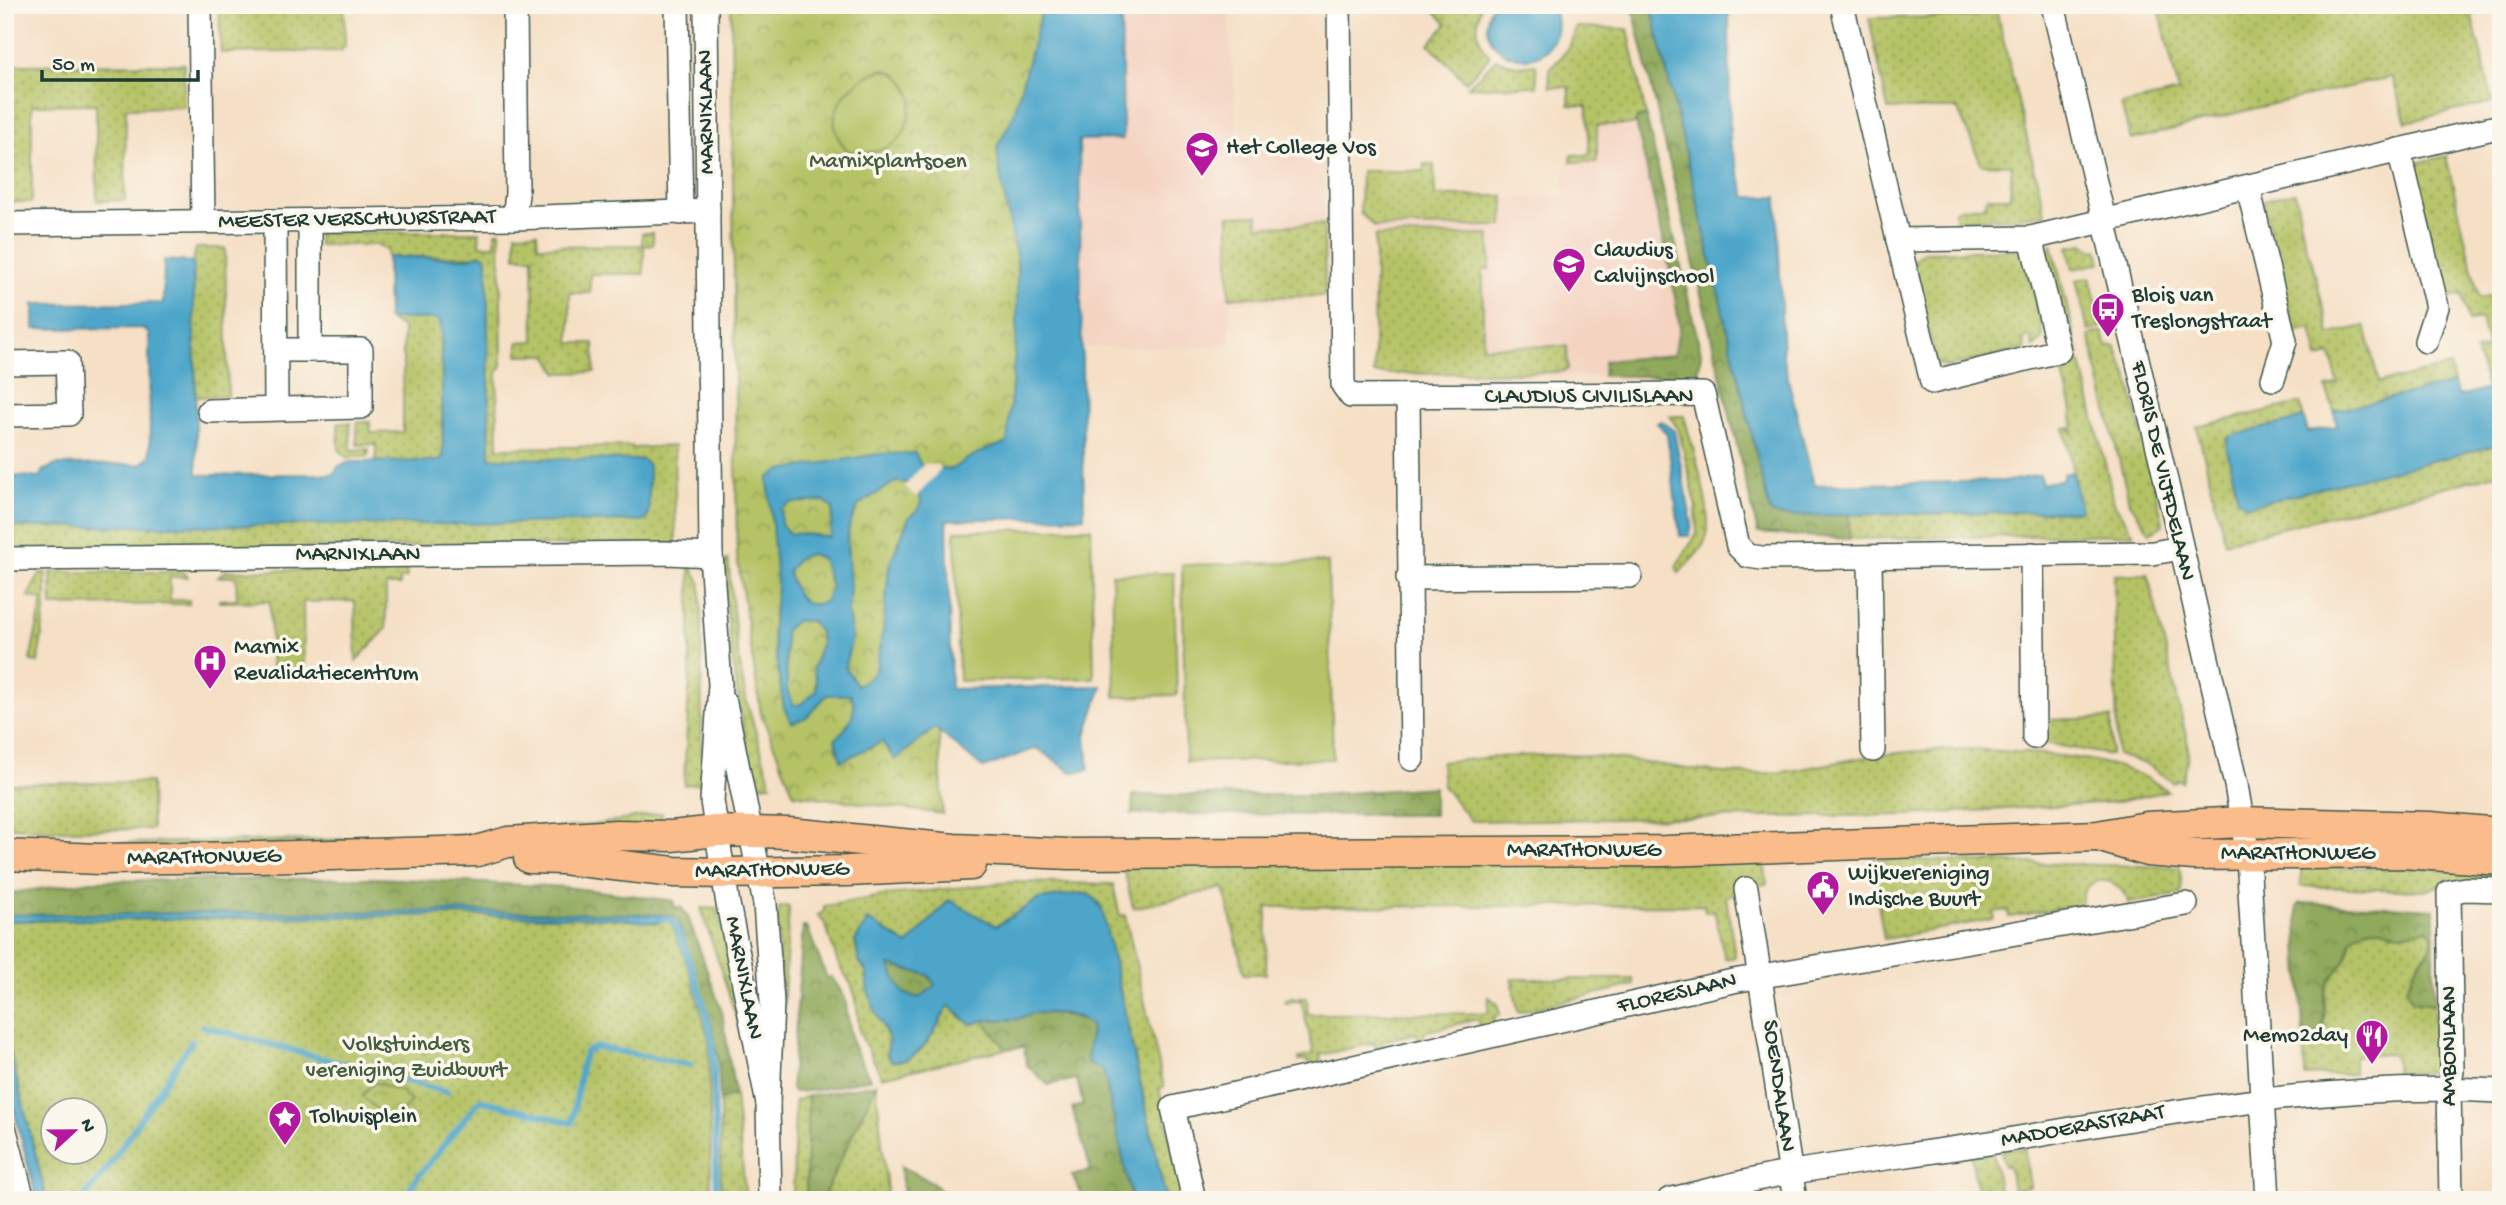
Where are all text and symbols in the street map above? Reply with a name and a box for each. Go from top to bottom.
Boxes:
scale bar [42,38,198,82]
street label: MARNIXLAAN [692,49,722,175]
text: 50 m [52,54,95,79]
school or university icon: Het College Vos [1183,129,1221,178]
place label: Het College Vos [1226,135,1376,162]
park label: Marnixplantsoen [809,149,967,176]
street label: MEESTER VERSCHUURSTRAAT [218,204,497,236]
place label: Claudius Calvijnschool [1594,238,1715,291]
school or university icon: Claudius Calvijnschool [1550,245,1588,294]
place label: Blois van Treslongstraat [2130,283,2273,336]
bus stop icon: Blois van Treslongstraat [2089,290,2127,339]
street label: FLORIS DE VIJFDELAAN [2123,358,2200,584]
street label: CLAUDIUS CIVILISLAAN [1484,384,1694,411]
street label: MARNIXLAAN [296,542,420,569]
place label: Marnix Revalidatiecentrum [234,635,419,688]
hospital icon: Marnix Revalidatiecentrum [191,642,229,691]
street label: MARATHONWEG [1507,838,1663,865]
street label: MARATHONWEG [2221,841,2377,868]
street label: MARATHONWEG [127,843,283,873]
street label: MARATHONWEG [695,856,851,886]
place label: Wijkvereniging Indische Buurt [1848,861,1990,914]
public building icon: Wijkvereniging Indische Buurt [1804,868,1842,917]
street label: MARNIXLAAN [718,914,768,1042]
street label: FLORESLAAN [1614,967,1739,1021]
street label: AMBONLAAN [2437,986,2464,1106]
restaurant icon: Memo2day [2353,1017,2391,1066]
street label: SOENDALAAN [1755,1018,1801,1154]
place label: Memo2day [2243,1023,2348,1050]
park label: Volkstuinders vereniging Zuidbuurt [306,1032,508,1085]
north arrow [38,1096,108,1166]
place icon: Tolhuisplein [266,1098,304,1147]
street label: MADOERASTRAAT [1999,1099,2168,1155]
place label: Tolhuisplein [308,1104,417,1131]
text: N [74,1116,100,1136]

